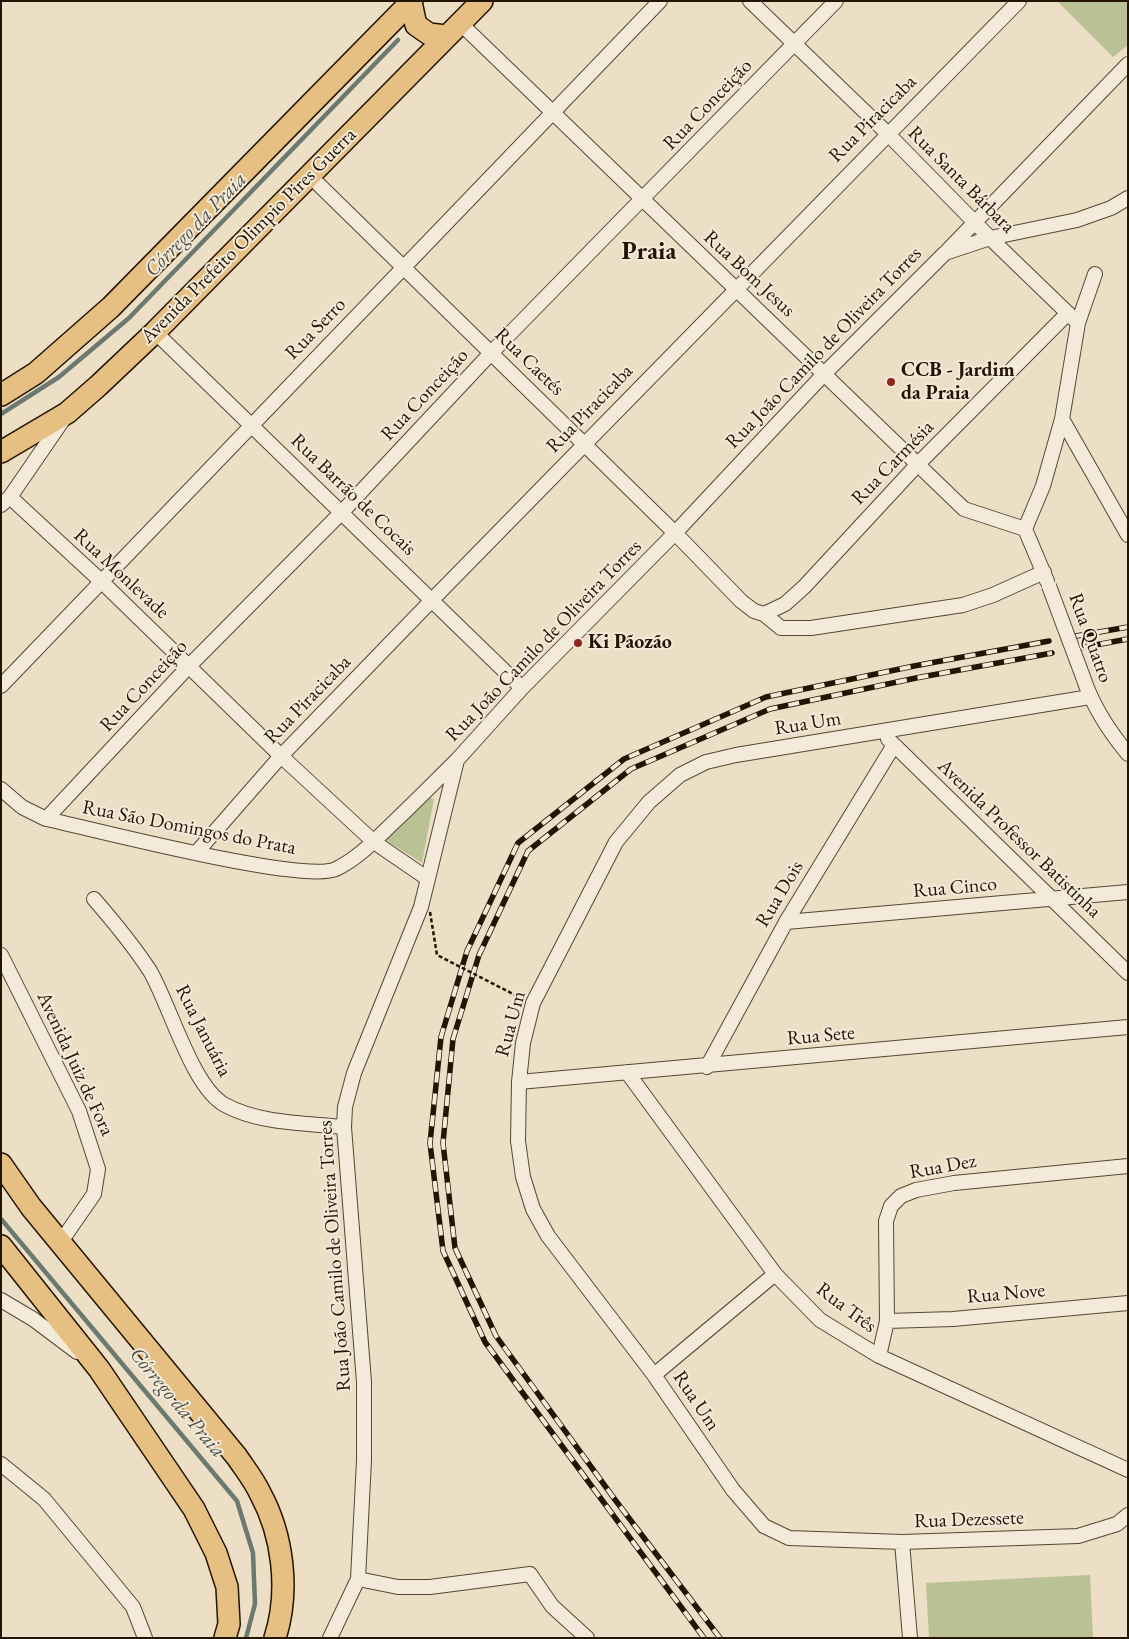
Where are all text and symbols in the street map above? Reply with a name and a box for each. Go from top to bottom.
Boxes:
street label: Rua Conceição [659,54,757,156]
street label: Rua Piracicaba [824,70,922,168]
street label: Rua Santa Bárbara [902,121,1020,239]
street label: Avenida Prefeito Olimpio Pires Guerra [136,123,362,349]
water label: Córrego da Praia [140,167,252,283]
street label: Rua Bom Jesus [698,226,800,322]
district label: Praia [622,237,676,267]
street label: Rua João Camilo de Oliveira Torres [721,242,927,454]
street label: Rua Serro [281,293,351,365]
street label: Rua Caetés [489,323,569,401]
street label: Rua Conceição [376,344,474,446]
place label: CCB - Jardim da Praia [901,359,1015,406]
street label: Rua Piracicaba [542,360,638,458]
marker: CCB - Jardim da Praia [885,376,897,388]
street label: Rua Carmésia [847,416,939,510]
street label: Rua Barrão de Cocais [285,429,421,561]
street label: Rua Monlevade [68,524,174,624]
street label: Rua João Camilo de Oliveira Torres [441,535,647,747]
street label: Rua Quatro [1063,590,1117,686]
place label: Ki Pãozão [588,631,672,655]
street label: Rua Conceição [95,635,193,737]
marker: Ki Pãozão [572,637,584,649]
street label: Rua Piracicaba [260,651,356,749]
street label: Rua Um [773,707,843,741]
street label: Avenida Professor Batistinha [932,755,1106,923]
street label: Rua São Domingos do Prata [80,796,298,860]
street label: Rua Dois [751,856,809,932]
street label: Rua Cinco [912,872,998,904]
street label: Rua Januária [170,981,236,1081]
street label: Avenida Juiz de Fora [31,988,119,1140]
street label: Rua Um [491,988,531,1060]
street label: Rua Sete [786,1021,856,1051]
street label: Rua João Camilo de Oliveira Torres [314,1120,356,1392]
street label: Rua Dez [908,1149,978,1185]
street label: Rua Três [811,1278,881,1338]
street label: Rua Nove [966,1279,1046,1309]
water label: Córrego da Praia [124,1343,230,1463]
street label: Rua Um [667,1366,725,1436]
street label: Rua Dezessete [914,1506,1024,1534]

